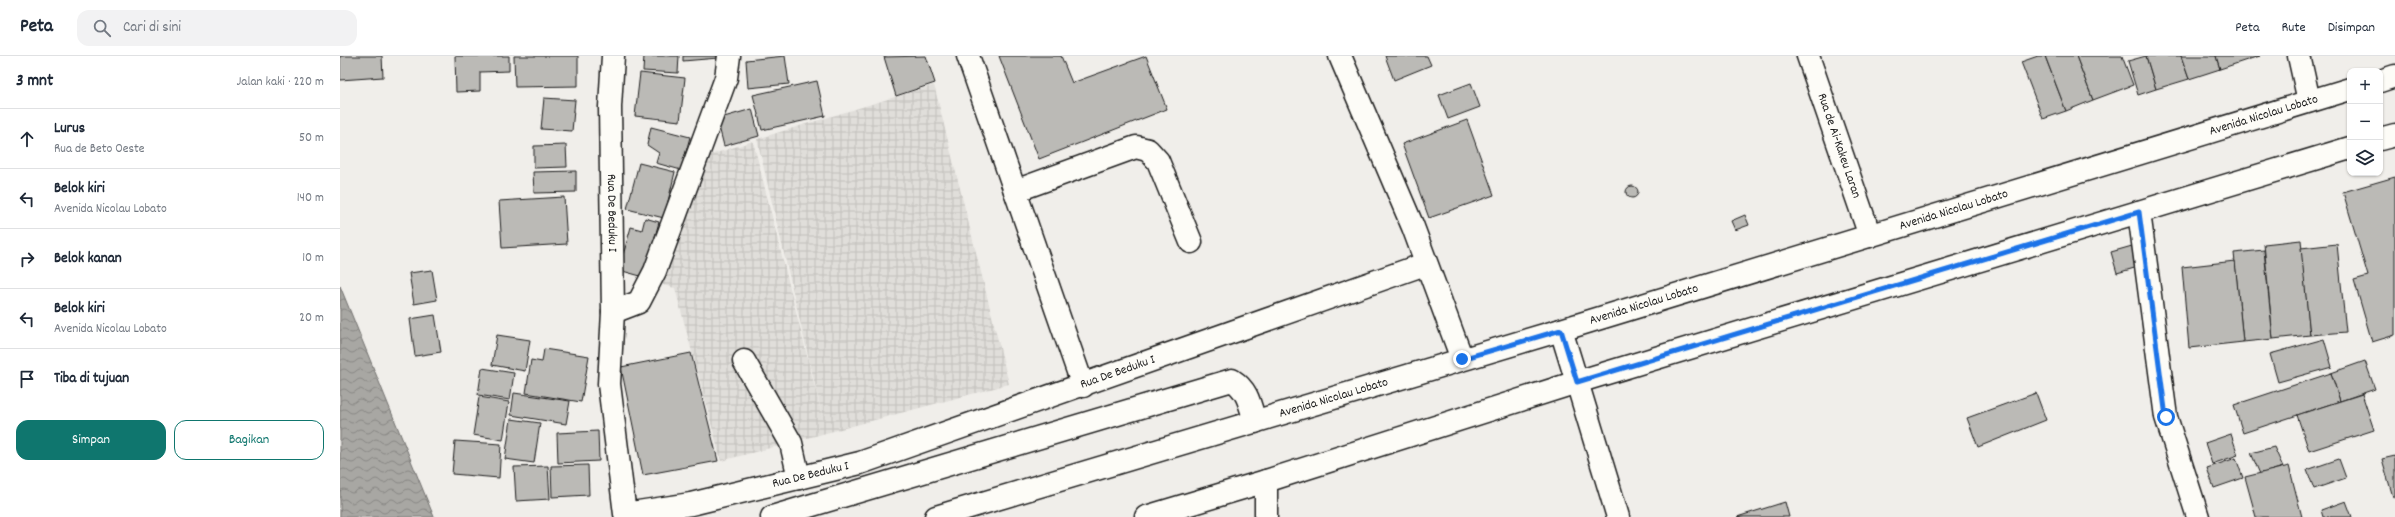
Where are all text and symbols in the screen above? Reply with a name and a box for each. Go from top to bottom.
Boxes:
search box [77,10,357,46]
text: Peta [20,14,53,41]
icon: search [91,17,113,39]
text: Cari di sini [123,17,181,39]
text: Peta [2235,18,2259,38]
text: Rute [2281,18,2306,38]
text: Disimpan [2328,18,2375,38]
map controls [2347,68,2383,176]
button: + [2347,68,2383,104]
text: 3 mnt [16,70,53,94]
text: Jalan kaki · 220 m [237,73,324,92]
street label: Avenida Nicolau Lobato [2207,90,2321,141]
street label: Rua de Ai-Kakeu Laran [1812,91,1866,201]
button: − [2347,104,2383,140]
text: Lurus [54,118,85,140]
icon: ahead [16,128,38,150]
text: 50 m [299,129,324,148]
text: Rua de Beto Oeste [54,140,144,159]
button: layers [2347,140,2383,176]
street label: Rua De Beduku I [601,174,622,252]
text: Belok kiri [54,178,105,200]
street label: Avenida Nicolau Lobato [1897,184,2011,236]
icon: left [16,188,38,210]
text: 140 m [297,189,324,208]
text: Avenida Nicolau Lobato [54,200,167,219]
icon: right [16,248,38,270]
text: Belok kanan [54,248,122,270]
text: 10 m [302,249,324,268]
street label: Avenida Nicolau Lobato [1587,279,1701,330]
text: Belok kiri [54,298,105,320]
icon: left [16,308,38,330]
text: 20 m [299,309,324,328]
text: Avenida Nicolau Lobato [54,320,167,339]
street label: Rua De Beduku I [1078,350,1158,394]
route end [1453,350,1471,368]
icon: arrive [16,368,38,390]
text: Tiba di tujuan [54,368,129,390]
street label: Avenida Nicolau Lobato [1277,373,1391,423]
route start [2157,408,2175,426]
button: Simpan [16,420,166,460]
button: Bagikan [174,420,324,460]
street label: Rua De Beduku I [770,457,851,493]

